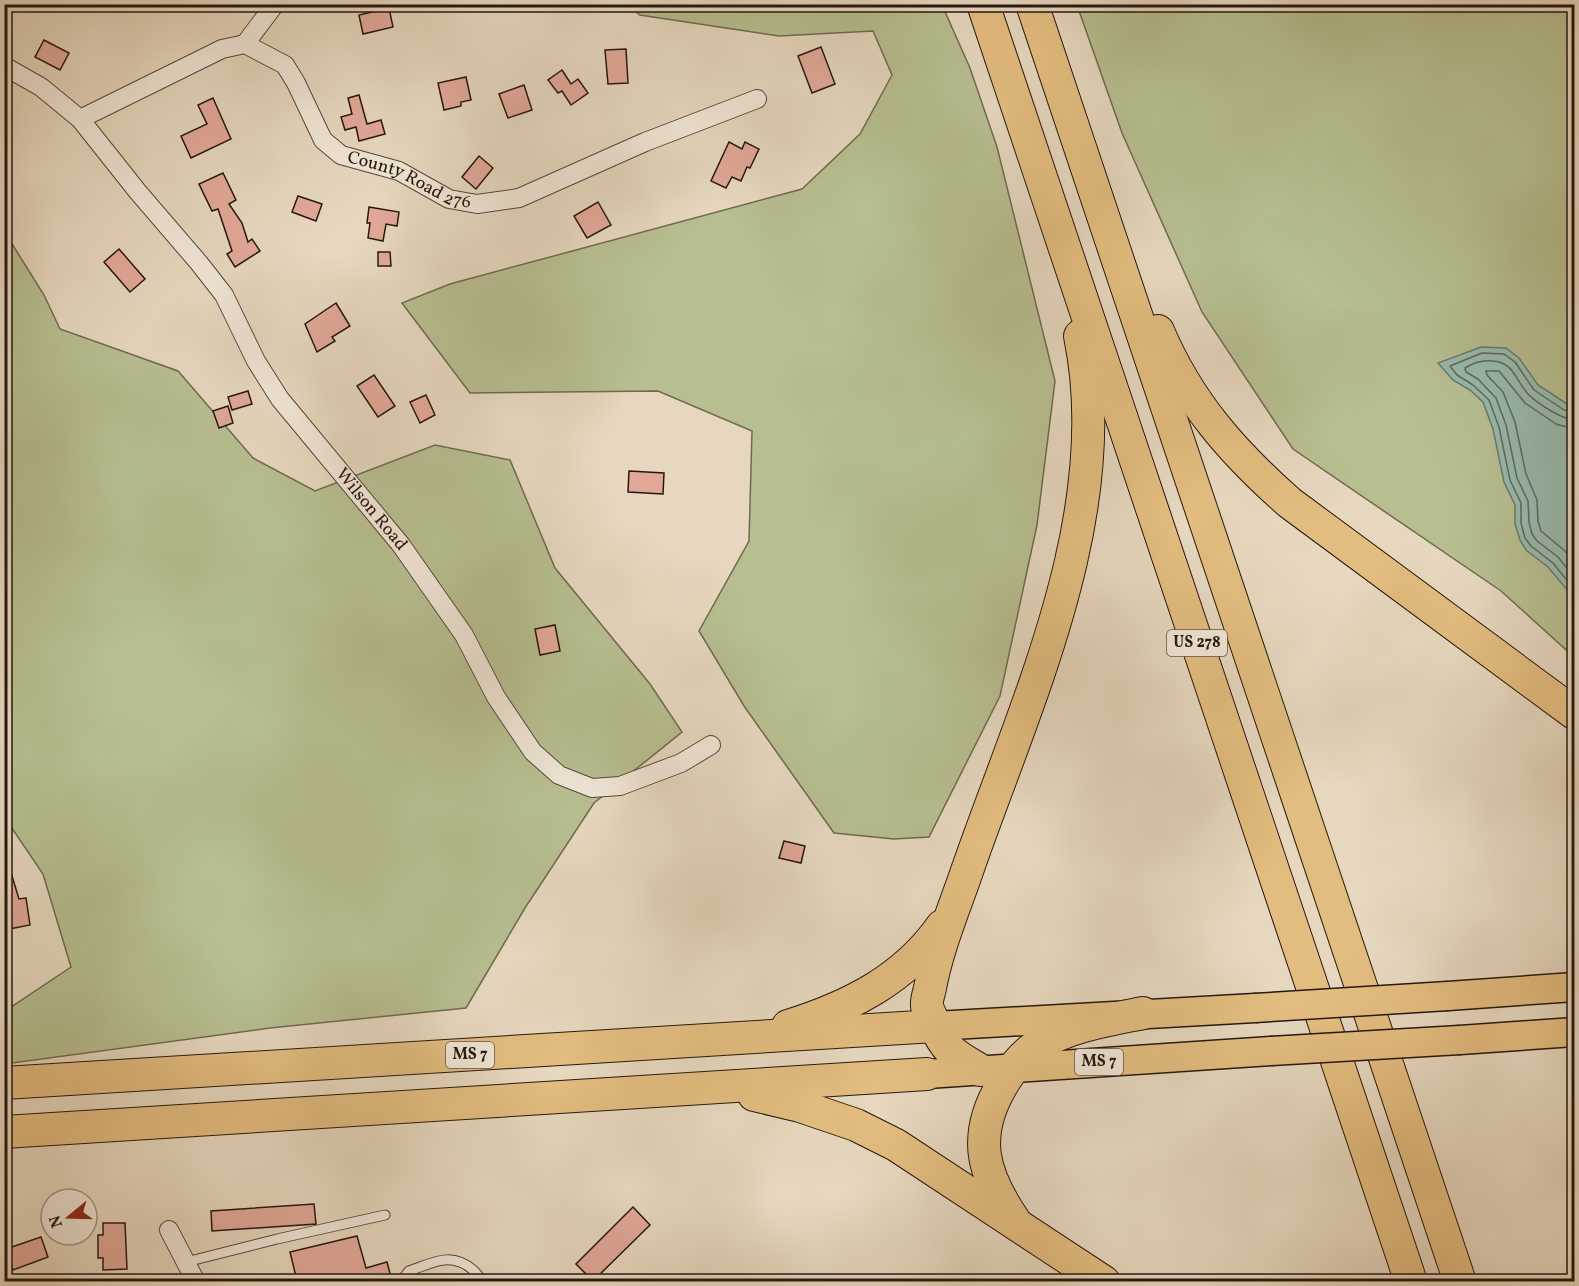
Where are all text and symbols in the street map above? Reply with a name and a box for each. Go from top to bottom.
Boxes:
street label: County Road 276 [344,145,473,215]
street label: Wilson Road [330,463,413,556]
road number: US 278 [1167,630,1227,656]
road number: MS 7 [446,1042,494,1068]
road number: MS 7 [1075,1049,1123,1075]
north arrow [39,1187,99,1247]
text: N [44,1212,69,1230]

